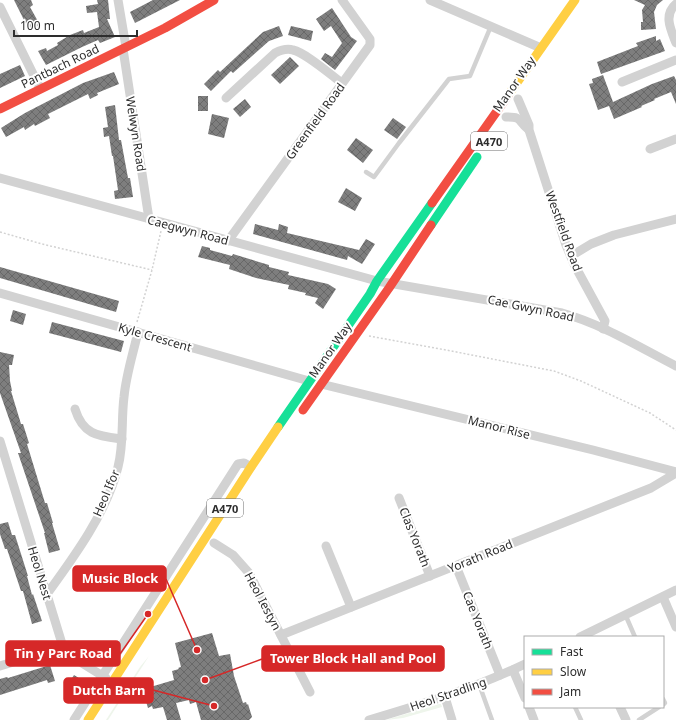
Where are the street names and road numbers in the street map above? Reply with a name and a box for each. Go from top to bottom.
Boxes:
street label: Pantbach Road [18,40,102,92]
street label: Manor Way [489,52,540,115]
street label: Greenfield Road [281,79,349,163]
street label: Welwyn Road [122,95,150,173]
road number: A470 [471,132,507,150]
street label: Westfield Road [542,189,586,273]
street label: Caegwyn Road [146,211,230,249]
street label: Cae Gwyn Road [486,291,576,325]
street label: Kyle Crescent [116,318,194,356]
street label: Manor Way [305,318,356,381]
street label: Manor Rise [466,411,532,443]
street label: Heol Ifor [88,467,124,519]
road number: A470 [207,499,243,517]
street label: Clas Yorath [395,505,435,569]
street label: Yorath Road [445,535,515,577]
street label: Heol Nest [24,544,56,602]
street label: Heol Iestyn [241,569,285,633]
street label: Cae Yorath [459,589,497,651]
street label: Heol Stradling [407,673,489,715]

